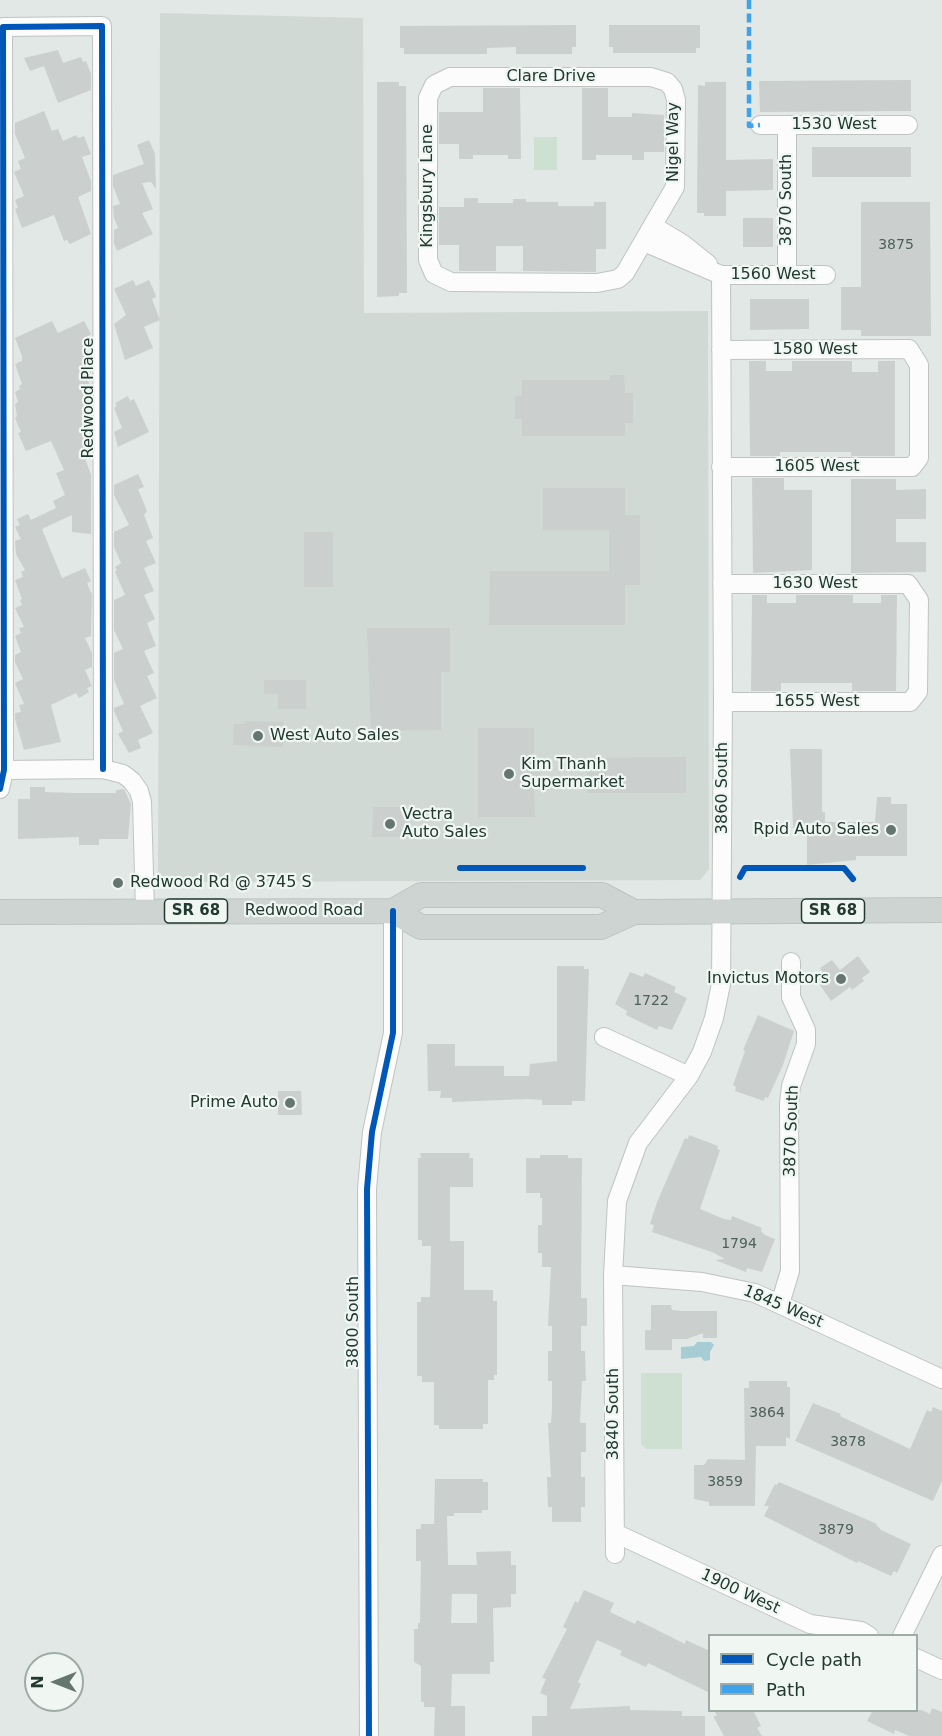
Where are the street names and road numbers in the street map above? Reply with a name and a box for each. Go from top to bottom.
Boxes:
street label: Clare Drive [506,67,596,87]
street label: Nigel Way [664,102,684,182]
street label: 1530 West [791,115,877,135]
street label: Kingsbury Lane [418,124,438,248]
street label: 3870 South [777,154,797,246]
street label: 1560 West [730,265,816,285]
street label: Redwood Place [79,338,99,458]
street label: 1580 West [772,340,858,360]
street label: 1605 West [774,457,860,477]
street label: 1630 West [772,574,858,594]
street label: 1655 West [774,692,860,712]
street label: 3860 South [713,742,733,834]
road number: SR 68 [164,899,228,923]
road number: SR 68 [802,899,864,923]
street label: Redwood Road [245,901,363,921]
street label: 3870 South [781,1085,803,1177]
street label: 3800 South [344,1276,364,1368]
street label: 1845 West [740,1282,826,1332]
street label: 3840 South [604,1368,624,1460]
street label: 1900 West [697,1565,783,1619]

